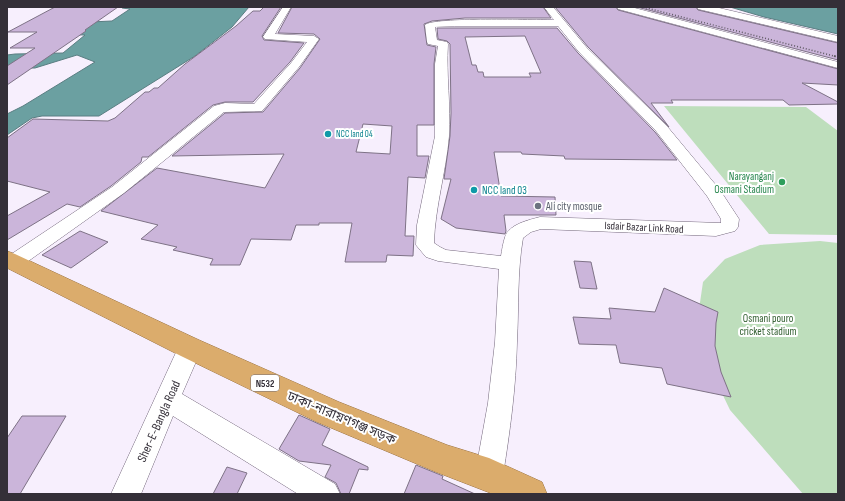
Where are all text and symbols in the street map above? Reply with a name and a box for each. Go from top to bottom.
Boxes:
marker: NCC land 04 [323,129,333,139]
place label: NCC land 04 [336,129,373,140]
place label: Narayanganj Osmani Stadium [714,170,774,196]
marker: Narayanganj Osmani Stadium [777,177,787,187]
place label: NCC land 03 [482,184,527,197]
marker: NCC land 03 [469,185,479,195]
place label: Ali city mosque [545,200,602,213]
marker: Ali city mosque [533,201,543,211]
street label: Isdair Bazar Link Road [604,219,684,236]
park label: Osmani pouro cricket stadium [739,312,797,338]
road number: N532 [251,375,279,391]
street label: Sher-E-Bangla Road [134,378,184,465]
street label: ঢাকা-নারায়ণগঞ্জ সড়ক [284,387,399,448]

